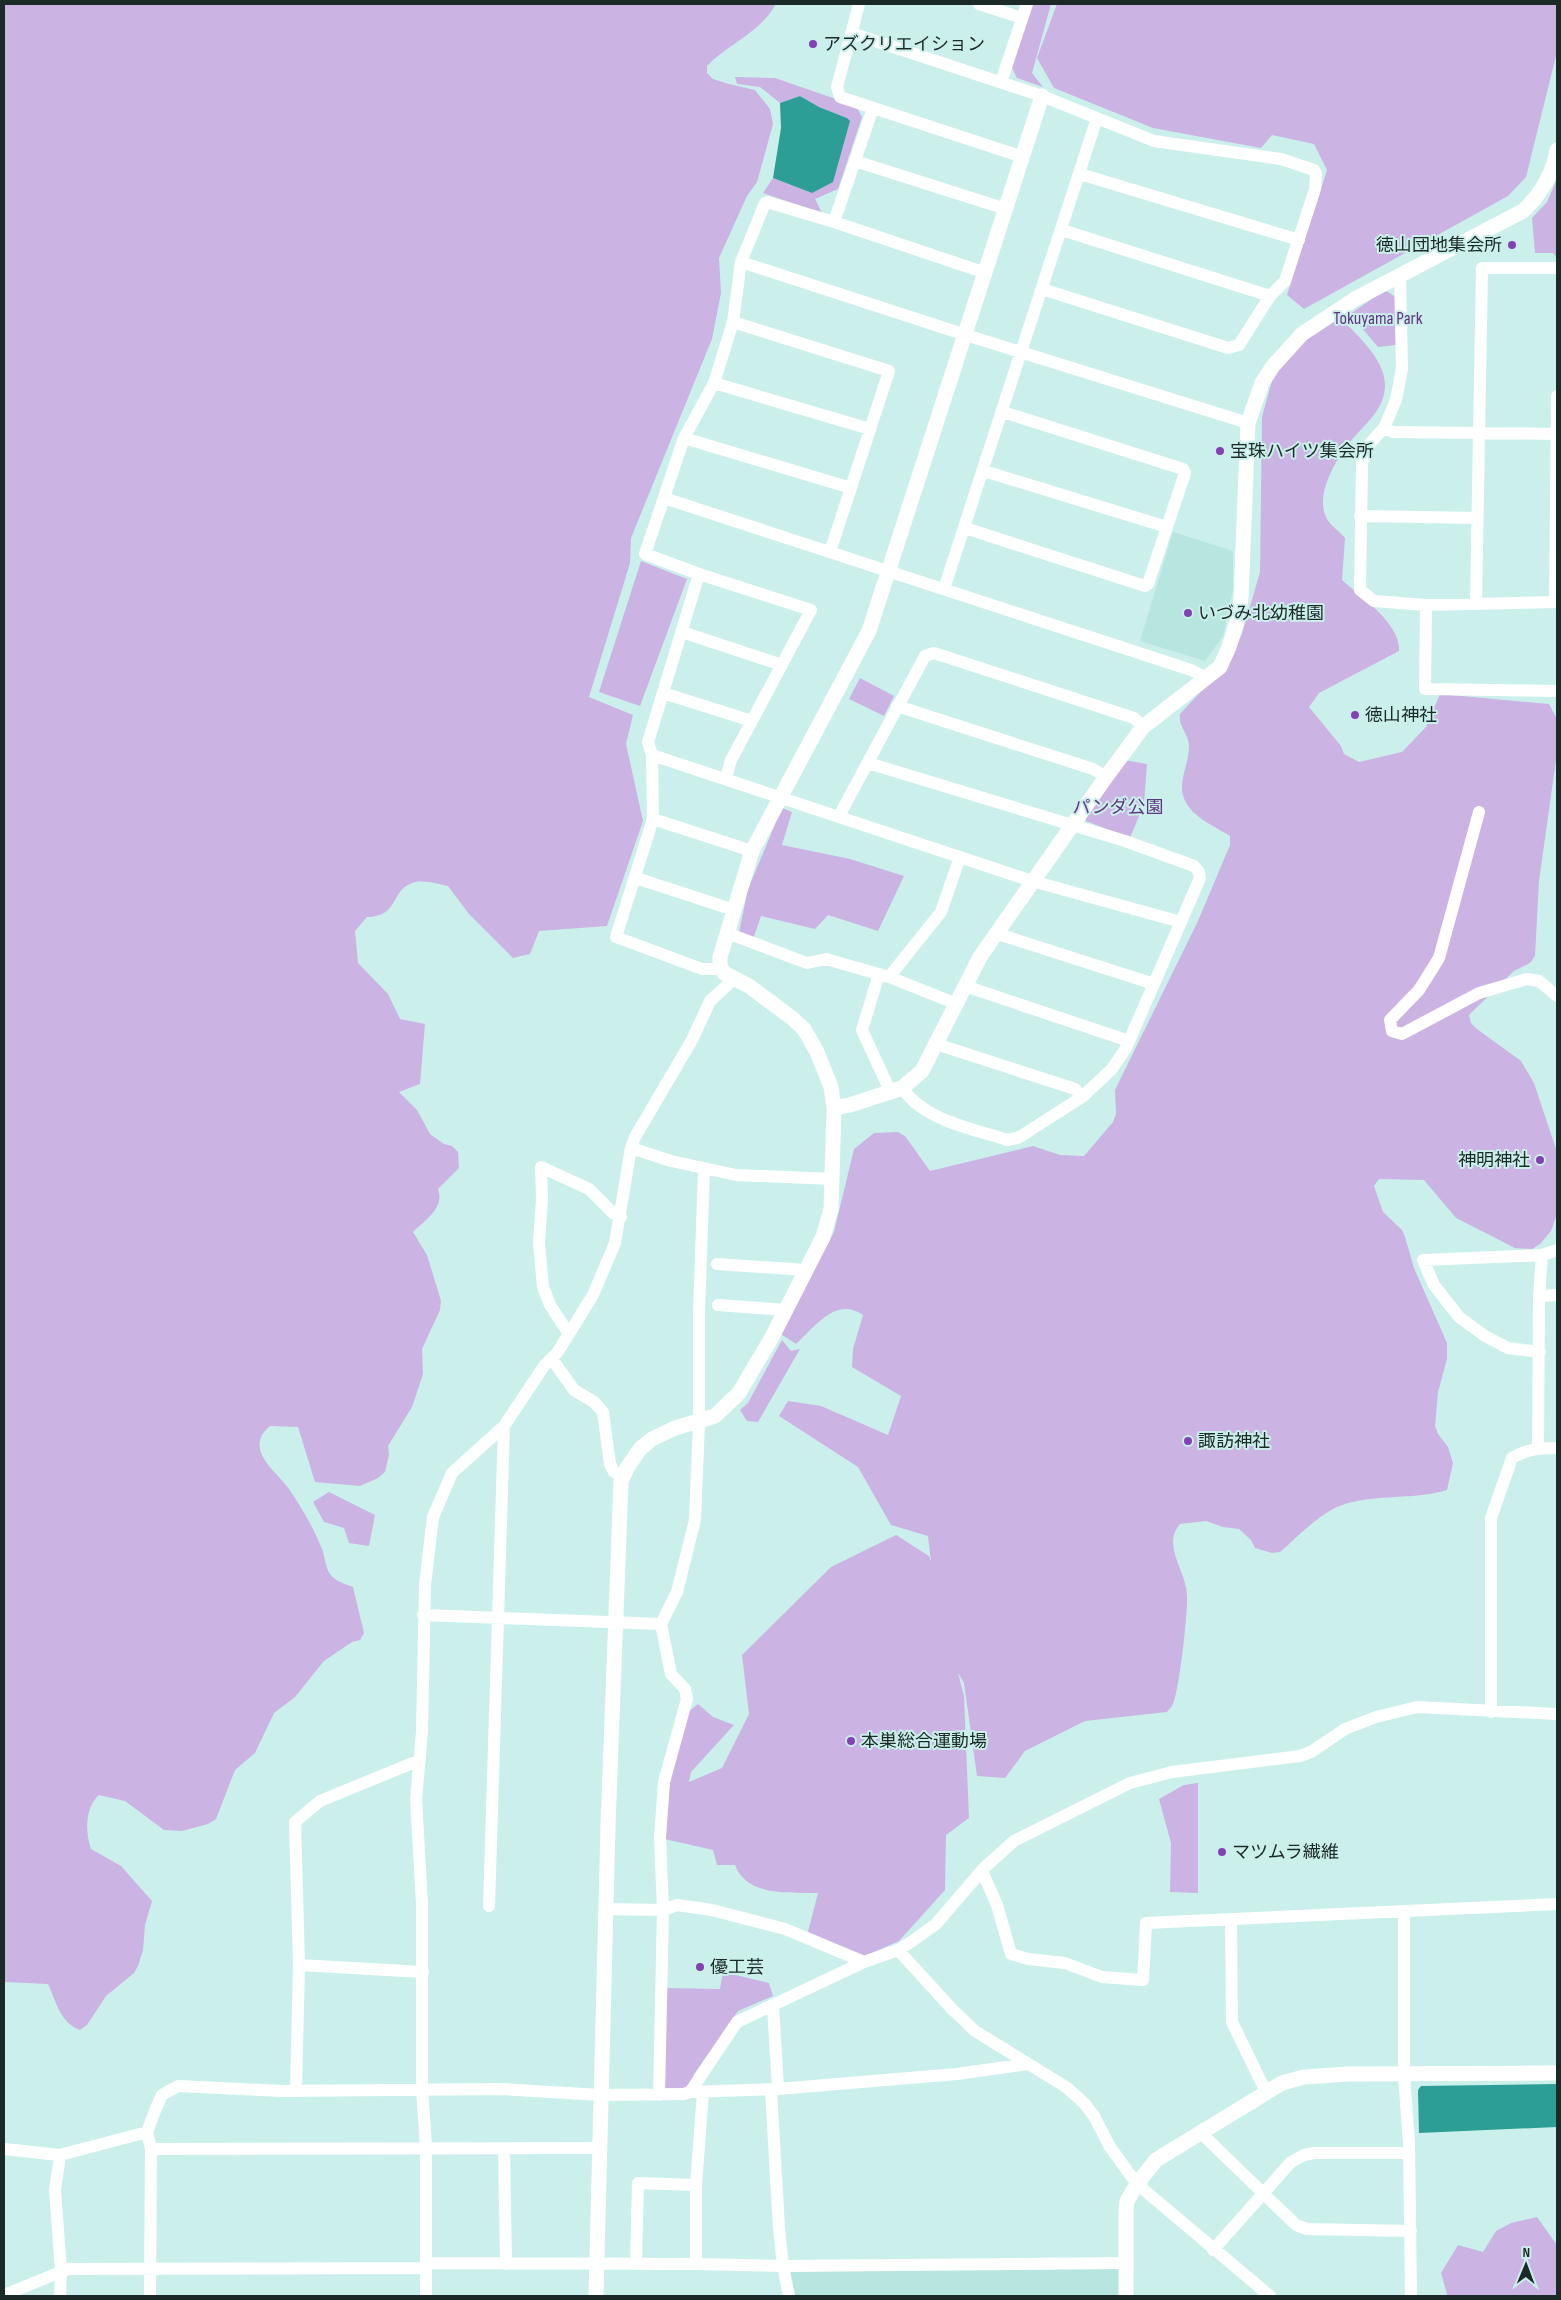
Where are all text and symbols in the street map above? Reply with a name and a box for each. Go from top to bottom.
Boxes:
place label: アズクリエイション [823,34,985,55]
marker: アズクリエイション [807,38,819,50]
place label: 徳山団地集会所 [1376,235,1502,256]
marker: 徳山団地集会所 [1506,239,1518,251]
park label: Tokuyama Park [1333,308,1423,329]
place label: 宝珠ハイツ集会所 [1230,441,1374,462]
marker: 宝珠ハイツ集会所 [1214,445,1226,457]
place label: いづみ北幼稚園 [1198,603,1324,624]
marker: いづみ北幼稚園 [1182,607,1194,619]
place label: 徳山神社 [1365,705,1437,726]
marker: 徳山神社 [1349,709,1361,721]
park label: パンダ公園 [1073,797,1163,818]
place label: 神明神社 [1458,1150,1530,1171]
marker: 神明神社 [1534,1154,1546,1166]
place label: 諏訪神社 [1198,1431,1270,1452]
marker: 諏訪神社 [1182,1435,1194,1447]
place label: 本巣総合運動場 [861,1731,987,1752]
marker: 本巣総合運動場 [845,1735,857,1747]
place label: マツムラ繊維 [1232,1842,1339,1863]
marker: マツムラ繊維 [1216,1846,1228,1858]
place label: 優工芸 [710,1957,764,1978]
marker: 優工芸 [694,1961,706,1973]
north arrow [1501,2240,1551,2290]
text: N [1522,2244,1530,2261]

